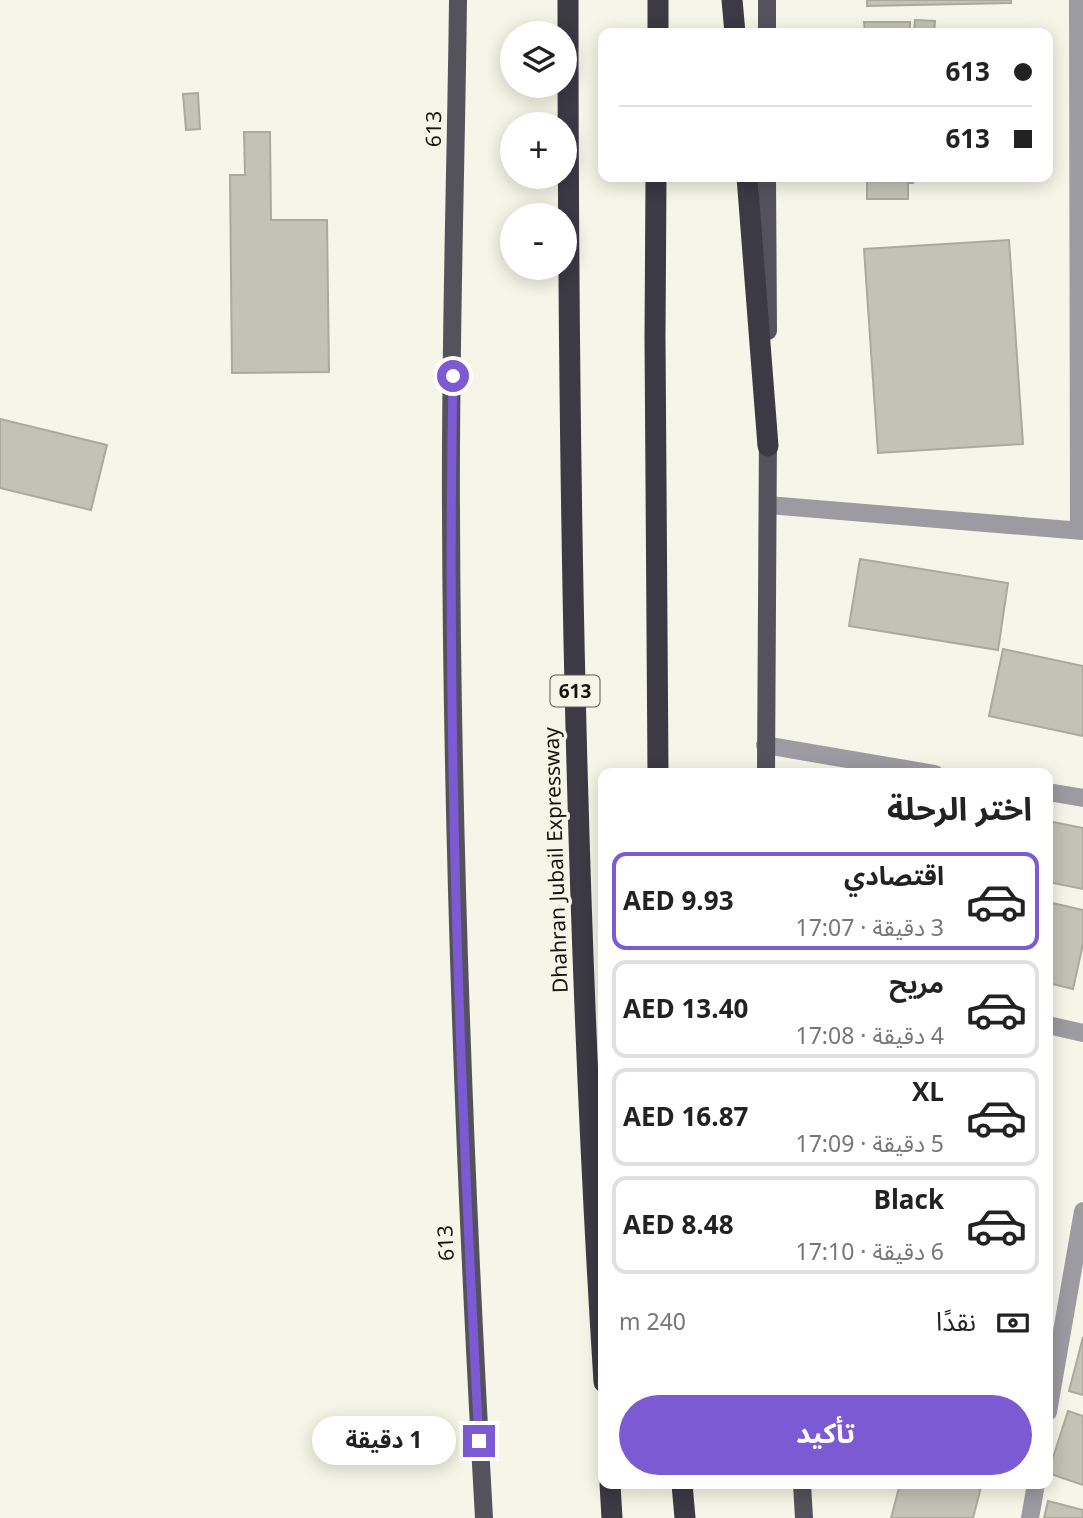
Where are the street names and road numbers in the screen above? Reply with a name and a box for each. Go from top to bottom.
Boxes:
street label: 613 [412,111,456,147]
road number: 613 [550,676,600,706]
street label: Dhahran Jubail Expressway [529,726,583,994]
street label: 613 [423,1224,469,1262]

